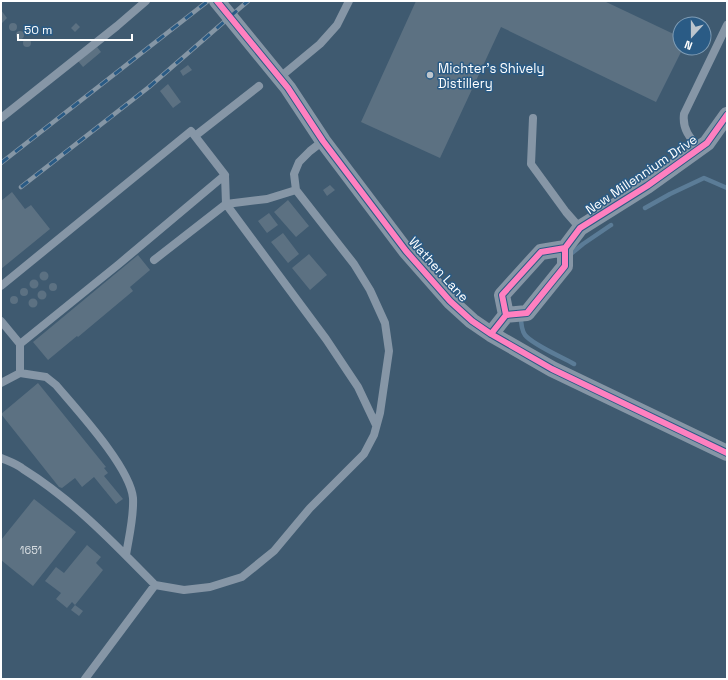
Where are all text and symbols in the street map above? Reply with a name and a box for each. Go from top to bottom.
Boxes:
scale bar [18,16,132,42]
north arrow [672,16,712,56]
text: 50 m [24,22,52,38]
text: N [682,37,694,53]
place label: Michter's Shively Distillery [438,60,544,92]
marker: Michter's Shively Distillery [425,70,435,80]
street label: New Millennium Drive [582,131,700,218]
street label: Wathen Lane [405,233,472,305]
house number: 1651 [20,543,42,557]

